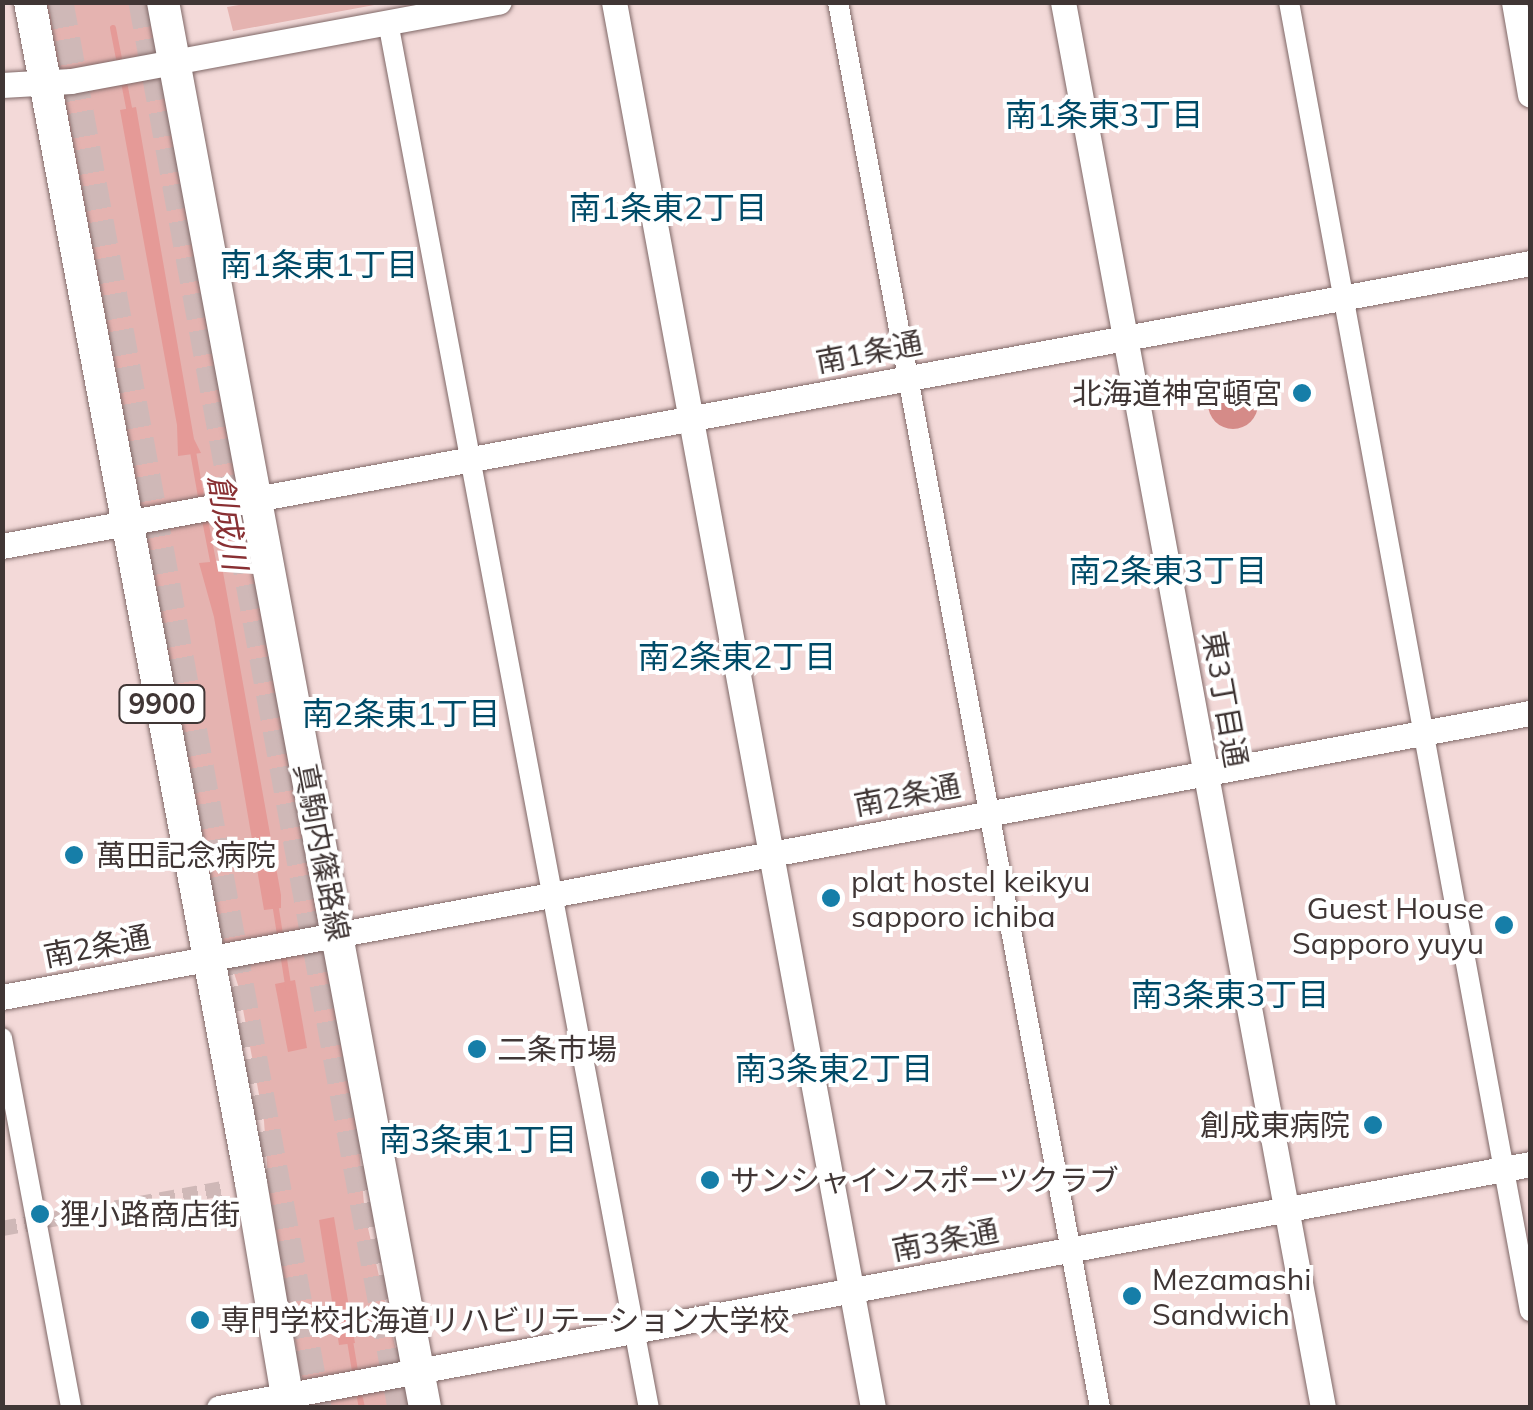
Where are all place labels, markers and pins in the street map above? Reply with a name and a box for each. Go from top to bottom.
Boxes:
place label: 北海道神宮頓宮 [1072,375,1282,411]
marker: 北海道神宮頓宮 [1291,382,1313,404]
place label: 萬田記念病院 [96,837,276,873]
marker: 萬田記念病院 [61,842,87,868]
place label: plat hostel keikyu sapporo ichiba [851,863,1090,934]
marker: plat hostel keikyu sapporo ichiba [820,887,842,909]
place label: Guest House Sapporo yuyu [1292,890,1484,960]
marker: Guest House Sapporo yuyu [1493,914,1515,936]
place label: 二条市場 [497,1031,617,1067]
marker: 二条市場 [466,1038,488,1060]
place label: 創成東病院 [1200,1107,1350,1143]
marker: 創成東病院 [1360,1112,1386,1138]
place label: サンシャインスポーツクラブ [730,1162,1120,1198]
marker: サンシャインスポーツクラブ [699,1169,721,1191]
place label: 狸小路商店街 [60,1196,240,1232]
marker: 狸小路商店街 [29,1203,51,1225]
place label: Mezamashi Sandwich [1152,1261,1311,1332]
marker: Mezamashi Sandwich [1121,1285,1143,1307]
place label: 専門学校北海道リハビリテーション大学校 [220,1302,790,1338]
marker: 専門学校北海道リハビリテーション大学校 [189,1309,211,1331]

